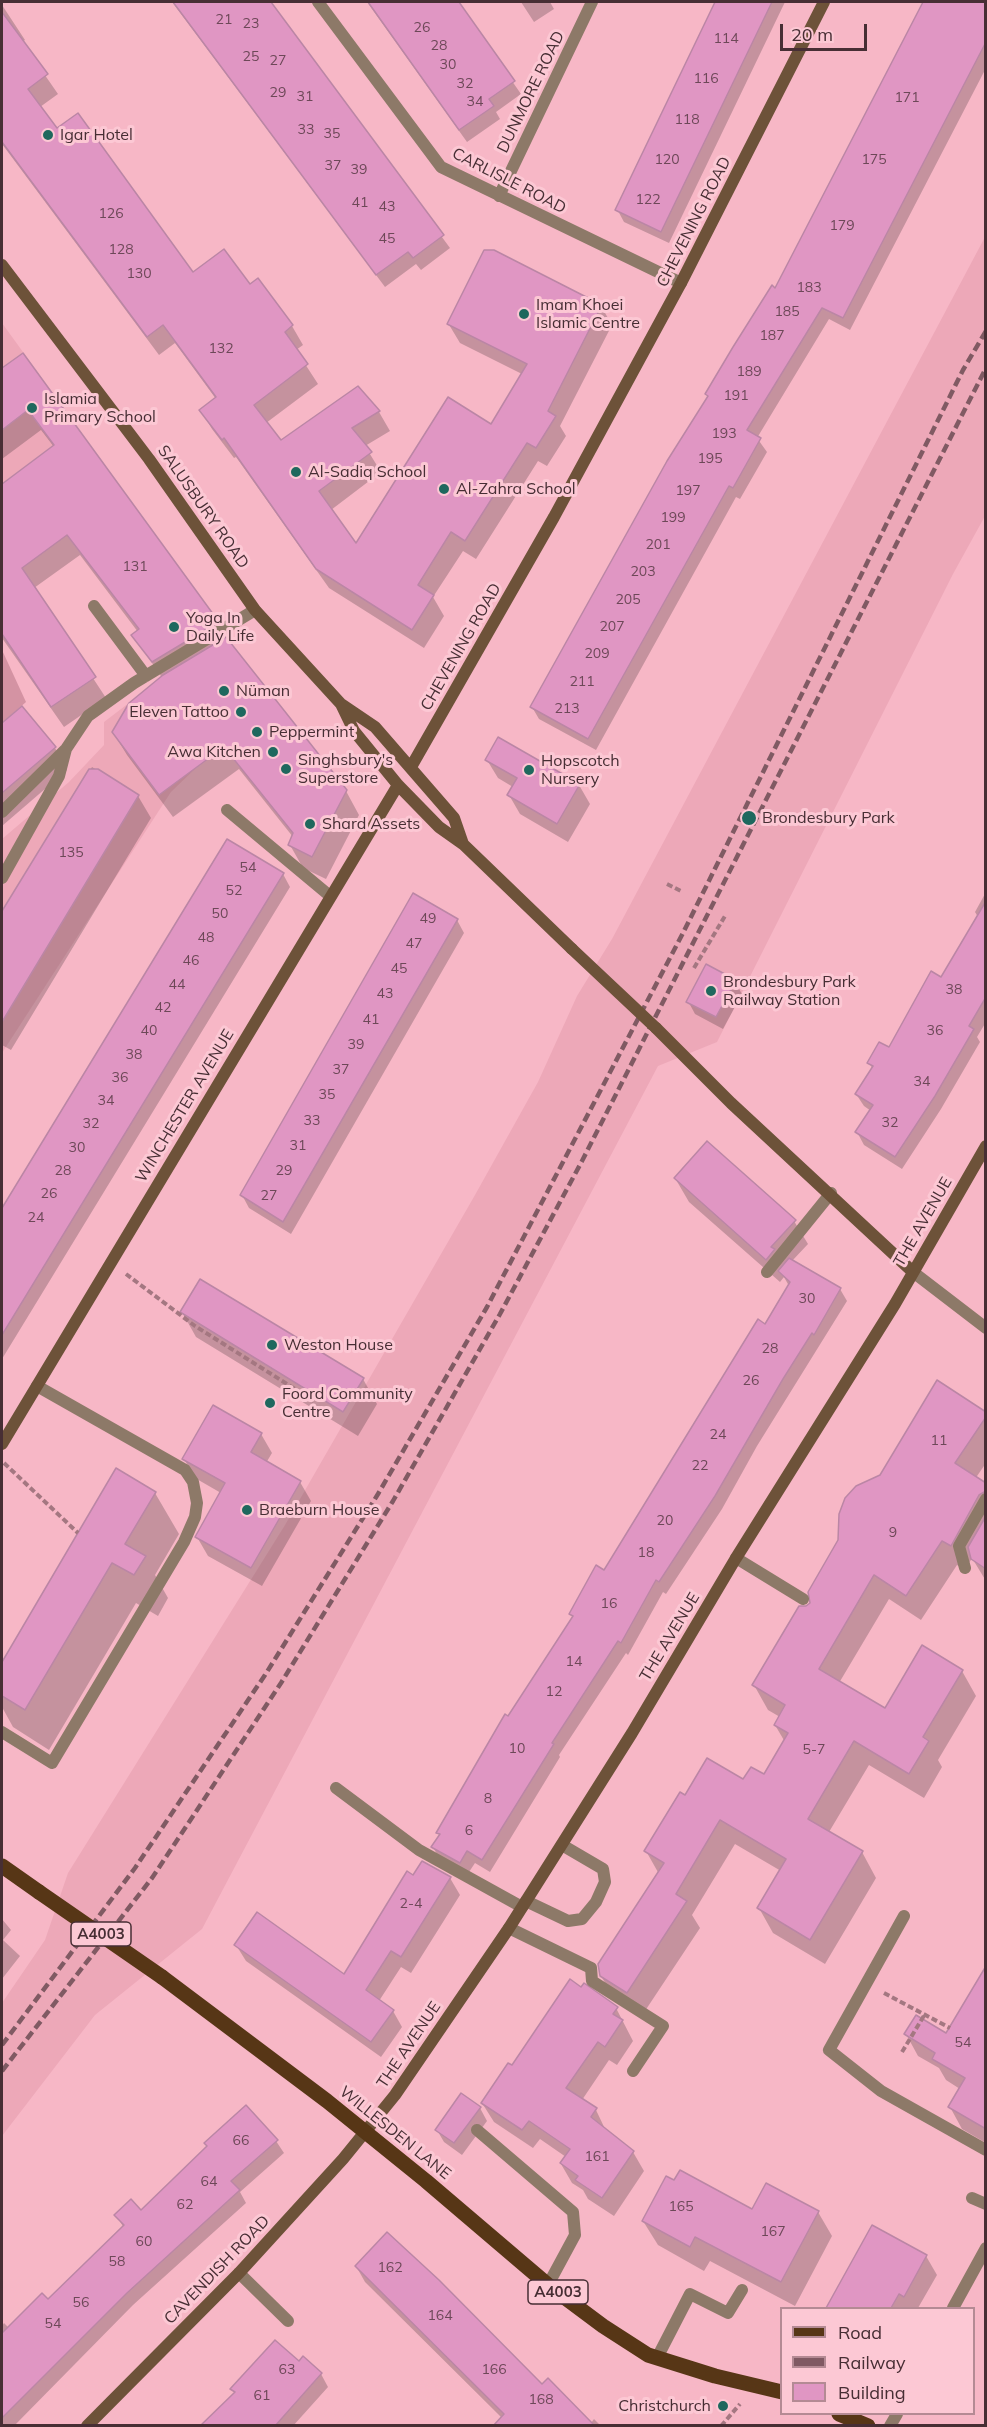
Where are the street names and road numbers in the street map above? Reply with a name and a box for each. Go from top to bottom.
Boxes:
street label: DUNMORE ROAD [493,28,569,156]
street label: CARLISLE ROAD [449,144,569,218]
street label: CHEVENING ROAD [653,154,735,290]
street label: SALUSBURY ROAD [153,442,253,572]
street label: CHEVENING ROAD [417,580,505,714]
street label: WINCHESTER AVENUE [132,1026,238,1186]
street label: THE AVENUE [890,1174,956,1270]
street label: THE AVENUE [636,1589,704,1685]
road number: A4003 [71,1922,131,1946]
street label: THE AVENUE [373,1998,445,2092]
street label: WILLESDEN LANE [335,2082,455,2184]
street label: CAVENDISH ROAD [160,2212,274,2328]
road number: A4003 [528,2280,588,2304]

